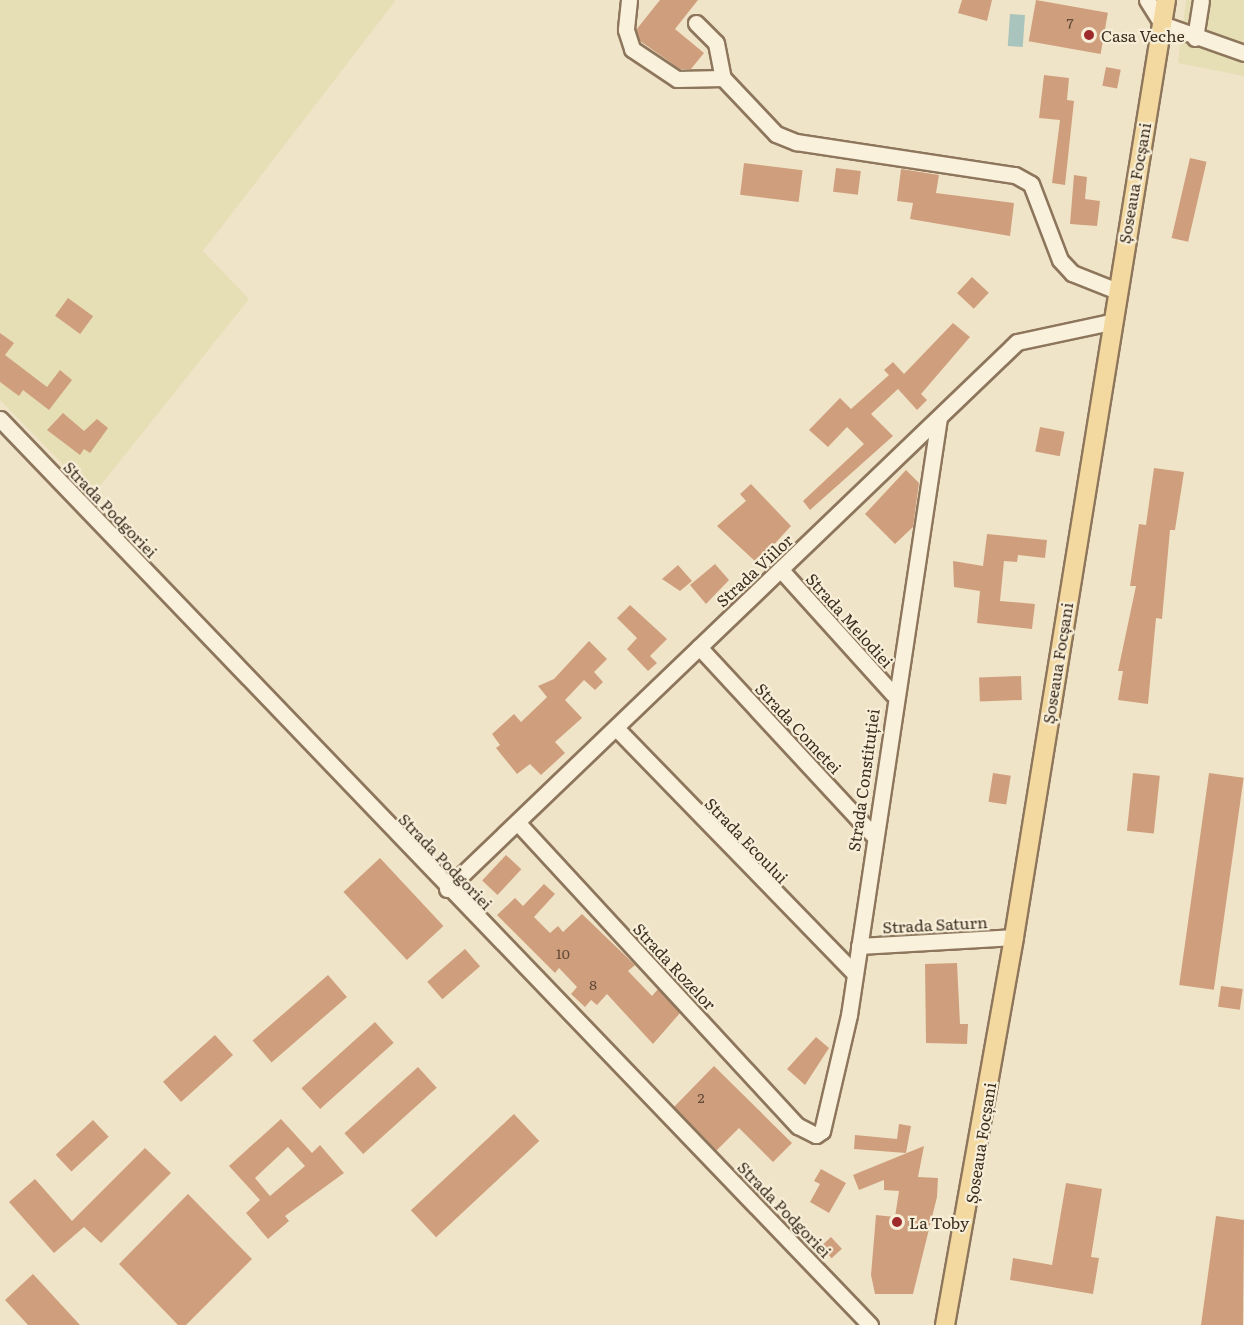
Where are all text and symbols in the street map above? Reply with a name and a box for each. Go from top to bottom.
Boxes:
house number: 7 [1066,14,1074,30]
place label: Casa Veche [1101,25,1185,45]
marker: Casa Veche [1082,28,1096,42]
street label: Șoseaua Focșani [1114,121,1154,245]
street label: Strada Podgoriei [60,457,162,561]
street label: Strada Viilor [712,530,796,610]
street label: Strada Melodiei [803,569,897,671]
street label: Șoseaua Focșani [1038,601,1076,725]
street label: Strada Cometei [752,679,846,777]
street label: Strada Constituției [843,707,883,853]
street label: Strada Ecoului [701,793,793,887]
street label: Strada Podgoriei [395,809,497,913]
street label: Strada Saturn [882,912,988,936]
street label: Strada Rozelor [630,919,720,1013]
house number: 10 [556,945,570,961]
house number: 8 [589,976,597,992]
street label: Șoseaua Focșani [961,1081,999,1205]
house number: 2 [697,1089,705,1105]
street label: Strada Podgoriei [734,1157,836,1261]
place label: La Toby [909,1212,969,1232]
marker: La Toby [890,1215,904,1229]

